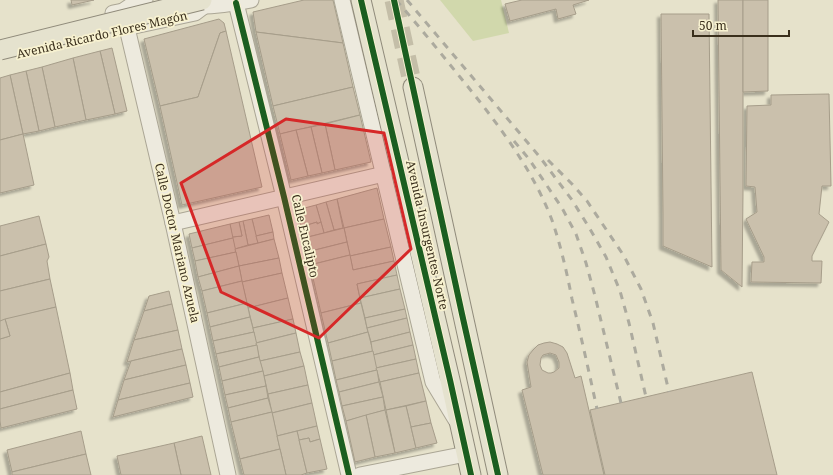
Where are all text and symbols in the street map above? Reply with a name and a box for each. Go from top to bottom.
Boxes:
street label: Avenida Ricardo Flores Magón [15,7,189,62]
scale bar [693,12,789,38]
text: 50 m [699,17,727,34]
street label: Avenida Insurgentes Norte [402,158,453,311]
street label: Calle Doctor Mariano Azuela [151,161,204,325]
street label: Calle Eucalipto [288,193,323,279]

